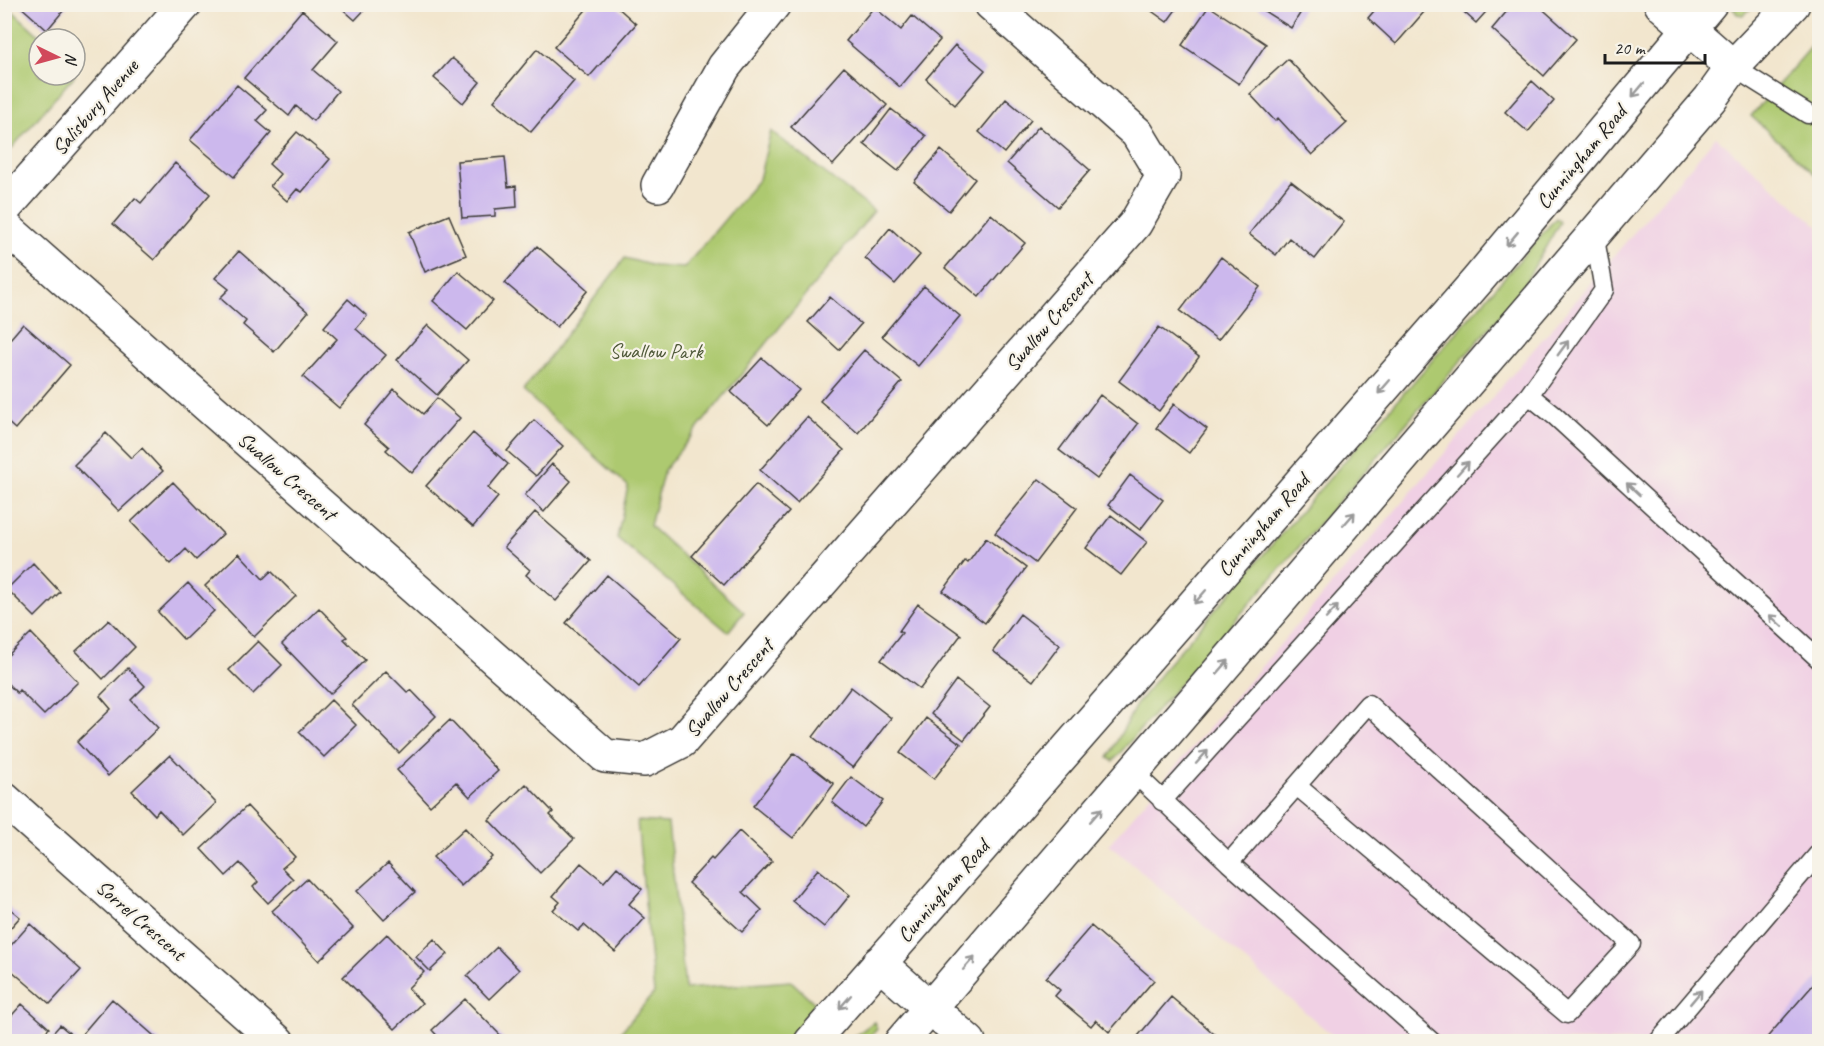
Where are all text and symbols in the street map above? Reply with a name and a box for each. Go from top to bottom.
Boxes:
north arrow [27,27,87,87]
scale bar [1605,27,1706,65]
text: 20 m [1614,37,1647,59]
text: N [60,52,81,67]
street label: Salisbury Avenue [46,53,145,160]
one-way arrow [1631,82,1644,98]
street label: Cunningham Road [1530,97,1634,214]
one-way arrow [1505,231,1519,246]
street label: Swallow Crescent [999,265,1101,377]
park label: Swallow Park [610,338,704,364]
one-way arrow [1557,340,1569,356]
one-way arrow [1377,379,1391,394]
street label: Swallow Crescent [232,426,344,528]
one-way arrow [1456,461,1470,476]
street label: Cunningham Road [1211,466,1317,582]
one-way arrow [1625,482,1640,496]
one-way arrow [1343,511,1356,527]
one-way arrow [1194,588,1208,604]
one-way arrow [1325,605,1339,620]
one-way arrow [1769,614,1784,628]
street label: Swallow Crescent [679,631,781,743]
one-way arrow [1216,659,1229,675]
one-way arrow [1194,750,1208,765]
one-way arrow [1089,808,1103,823]
street label: Cunningham Road [891,832,997,948]
street label: Sorrel Crescent [91,874,193,967]
one-way arrow [962,956,976,971]
one-way arrow [1689,990,1703,1005]
one-way arrow [838,995,852,1010]

